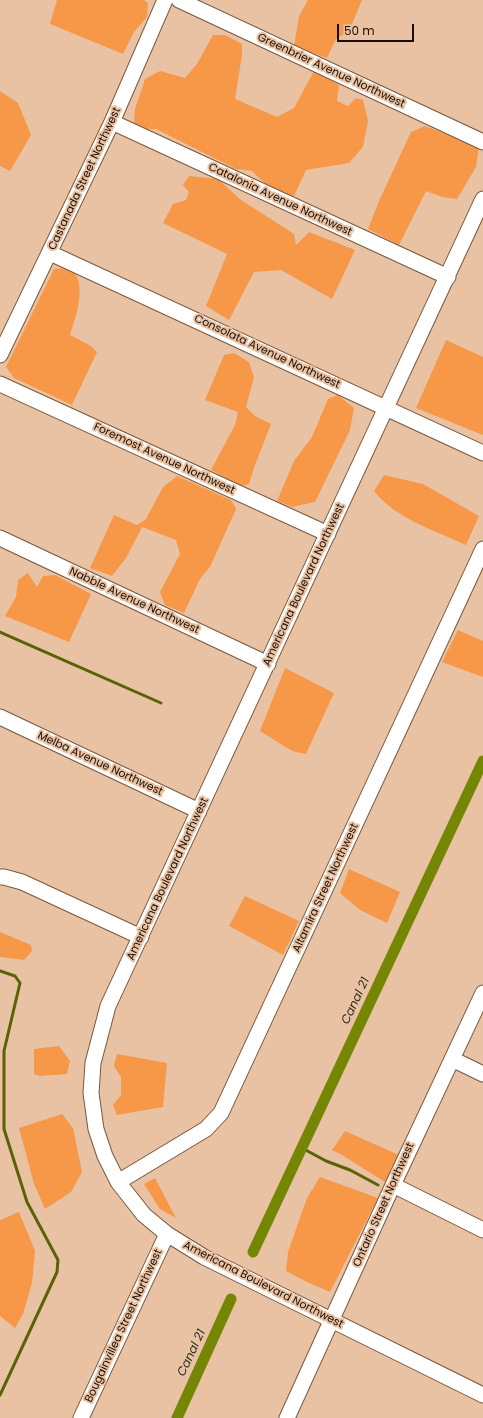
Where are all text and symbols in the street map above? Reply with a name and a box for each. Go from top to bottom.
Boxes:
scale bar [339,16,416,42]
text: 50 m [344,22,375,39]
street label: Greenbrier Avenue Northwest [255,31,407,111]
street label: Castanada Street Northwest [46,105,124,253]
street label: Catalonia Avenue Northwest [206,161,354,239]
street label: Consolata Avenue Northwest [192,312,342,392]
street label: Foremost Avenue Northwest [91,420,237,498]
street label: Americana Boulevard Northwest [260,502,348,668]
street label: Nabble Avenue Northwest [67,565,201,637]
street label: Melba Avenue Northwest [35,729,165,799]
street label: Americana Boulevard Northwest [124,796,212,962]
street label: Altamira Street Northwest [290,821,362,955]
water label: Canal 21 [339,975,373,1027]
street label: Ontario Street Northwest [351,1141,417,1269]
street label: Americana Boulevard Northwest [181,1239,345,1331]
street label: Bougainvillea Street Northwest [83,1247,165,1405]
water label: Canal 21 [175,1327,209,1379]

